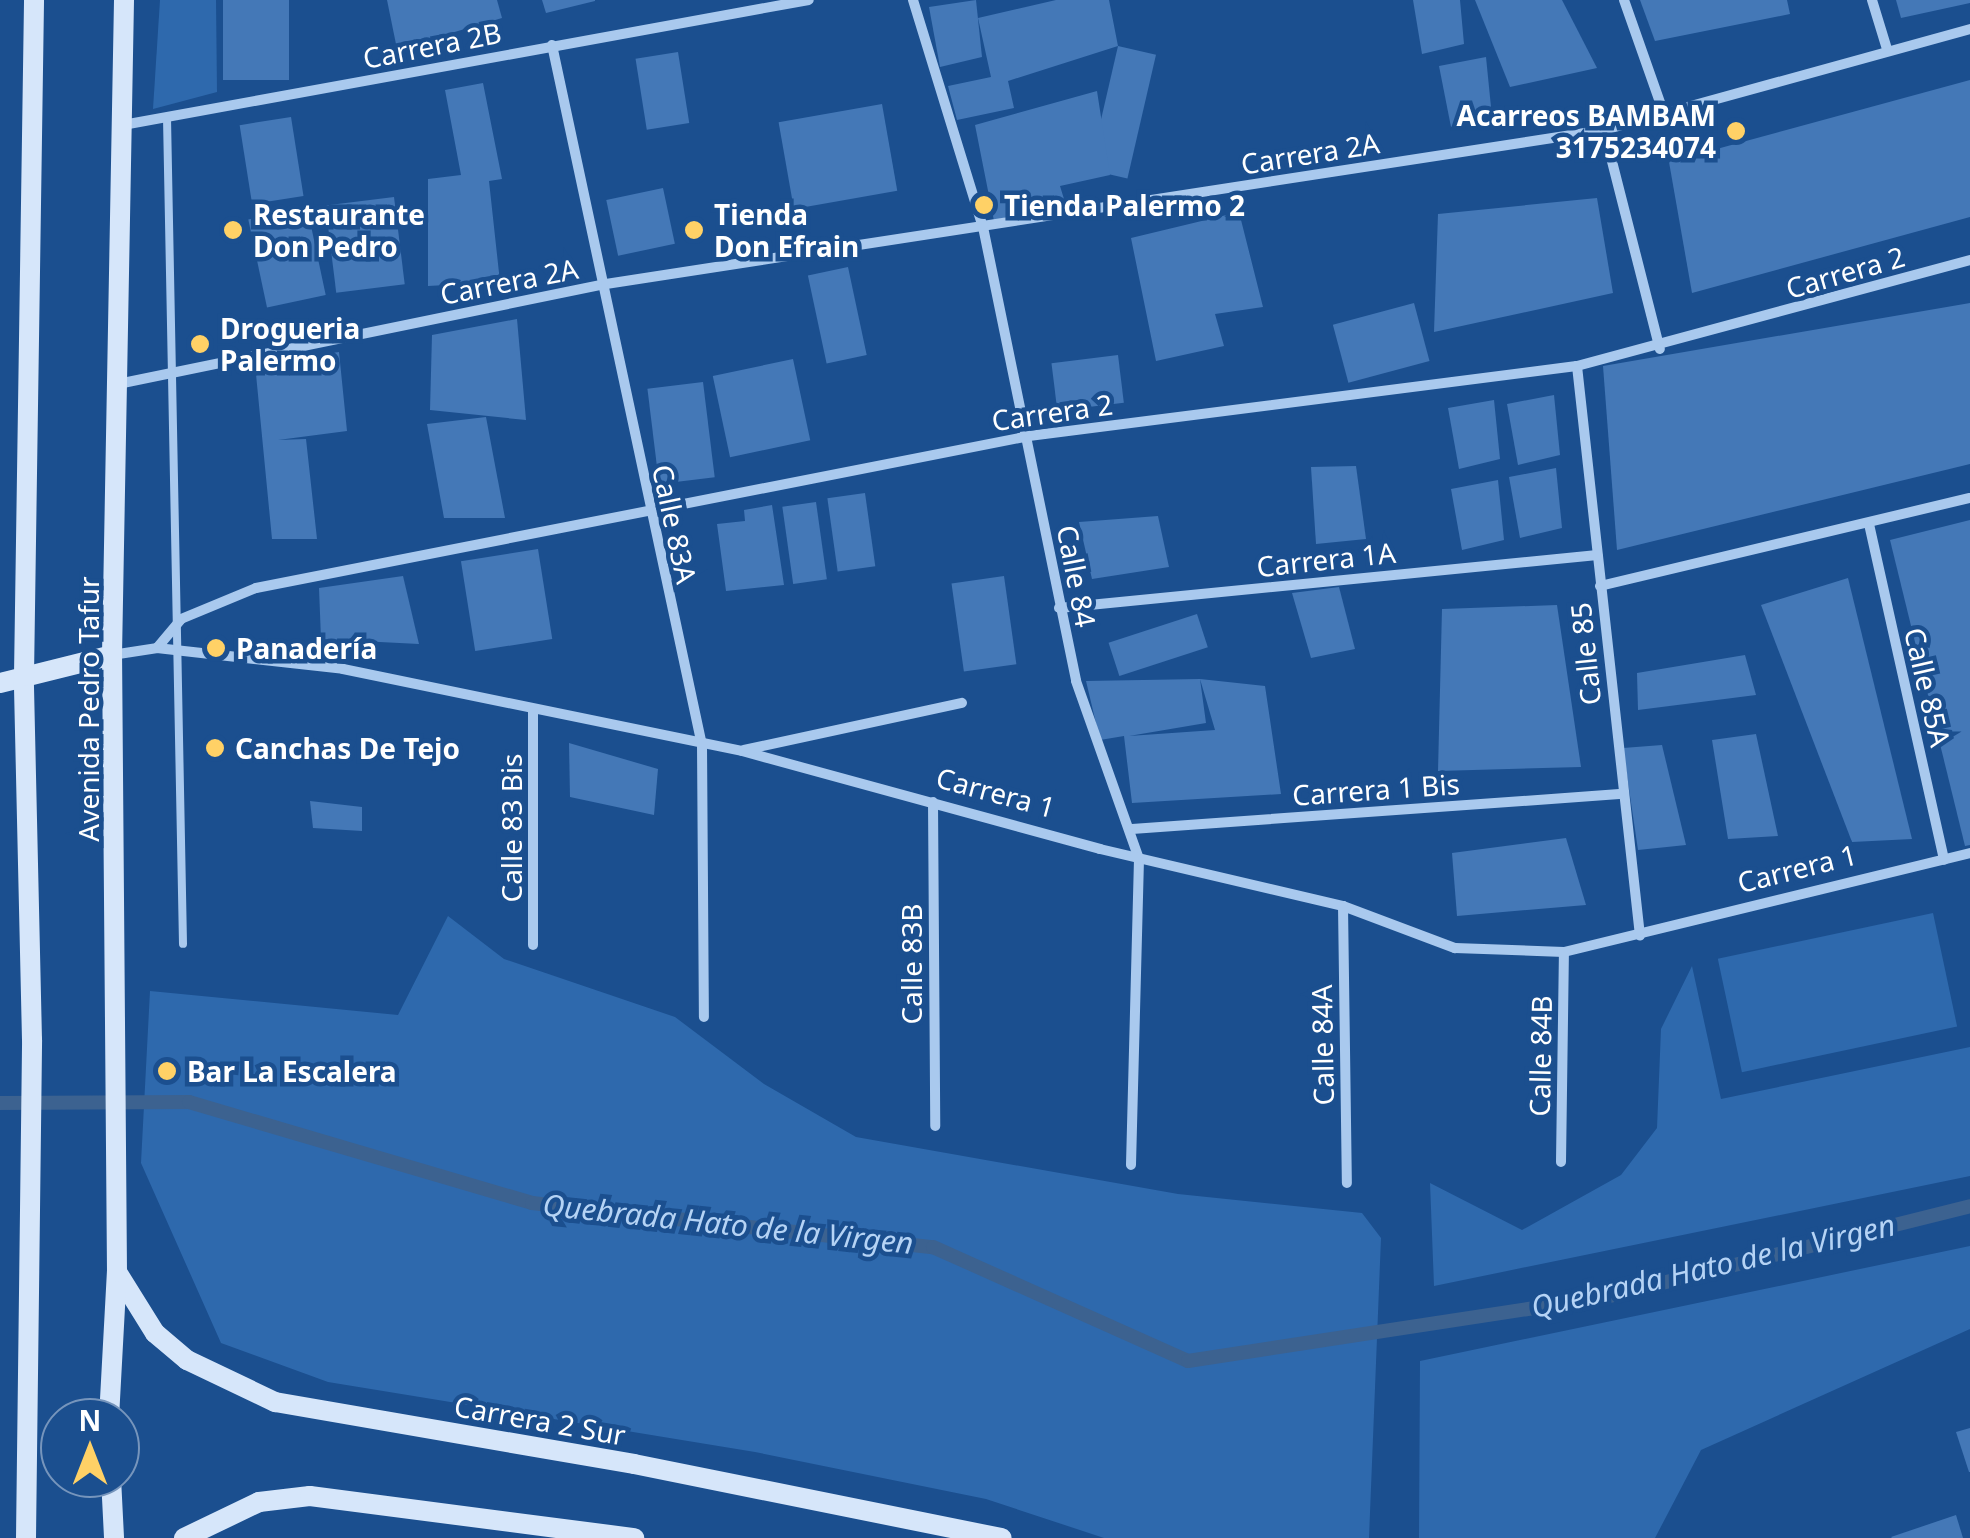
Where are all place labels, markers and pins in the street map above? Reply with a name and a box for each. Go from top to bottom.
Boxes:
place label: Acarreos BAMBAM 3175234074 [1457,98,1716,164]
marker: Acarreos BAMBAM 3175234074 [1725,120,1747,142]
place label: Tienda Palermo 2 [1004,188,1245,222]
marker: Tienda Palermo 2 [973,194,995,216]
place label: Restaurante Don Pedro [253,197,425,263]
place label: Tienda Don Efrain [714,197,859,263]
marker: Restaurante Don Pedro [222,219,244,241]
marker: Tienda Don Efrain [683,219,705,241]
place label: Drogueria Palermo [220,311,360,377]
marker: Drogueria Palermo [189,333,211,355]
place label: Panadería [236,631,377,665]
marker: Panadería [205,637,227,659]
place label: Canchas De Tejo [235,731,460,765]
marker: Canchas De Tejo [204,737,226,759]
place label: Bar La Escalera [187,1054,397,1088]
marker: Bar La Escalera [156,1060,178,1082]

